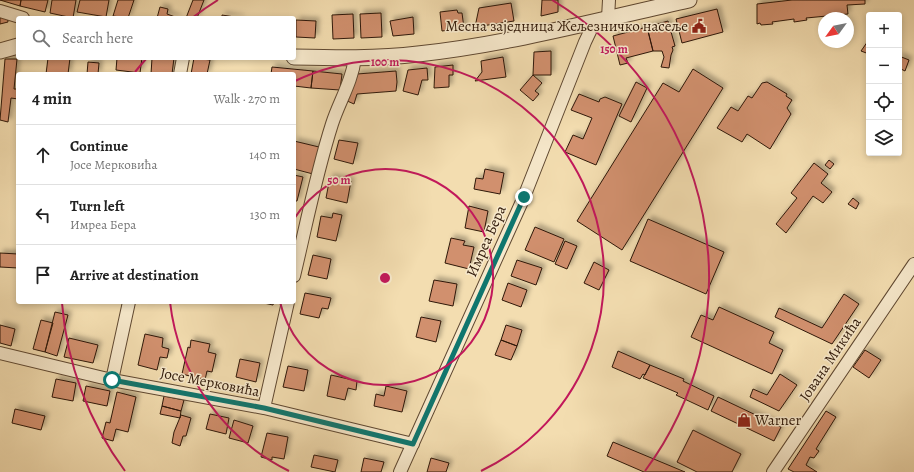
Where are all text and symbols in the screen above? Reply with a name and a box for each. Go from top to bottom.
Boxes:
north arrow [818,12,854,48]
map controls [866,12,902,156]
button: + [866,12,902,48]
search box [16,16,296,60]
place label: Месна заједница Жељезничко насеље [446,16,688,36]
public building icon: Месна заједница Жељезничко насеље [691,18,707,34]
icon: search [30,27,52,49]
text: Search here [62,28,133,48]
text: 150 m [600,41,628,57]
button: − [866,48,902,84]
text: 100 m [371,54,399,70]
button: locate [866,84,902,120]
text: 4 min [32,87,72,110]
text: Walk · 270 m [214,90,280,107]
button: layers [866,120,902,156]
text: Continue [70,136,128,156]
icon: ahead [32,144,54,166]
text: 140 m [249,146,280,163]
text: Јосе Мерковића [70,156,158,173]
text: 50 m [327,172,351,188]
route end [515,188,533,206]
text: Turn left [70,196,125,216]
street label: Имреа Бера [461,202,511,280]
icon: left [32,204,54,226]
text: 130 m [250,206,280,223]
text: Имреа Бера [70,216,136,233]
icon: arrive [32,264,54,286]
text: Arrive at destination [70,265,199,285]
centre of rings [378,271,392,285]
street label: Јована Микића [794,313,866,405]
street label: Јосе Мерковића [158,363,262,401]
route start [103,371,121,389]
place label: Warner [754,410,801,430]
shop icon: Warner [736,412,752,428]

